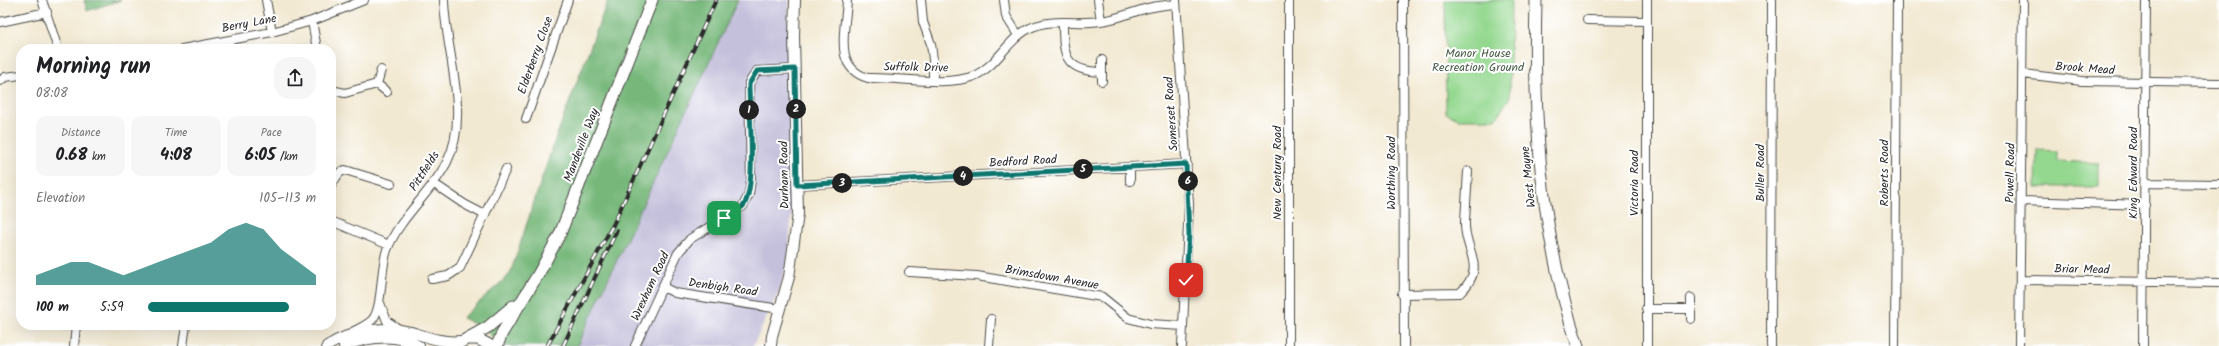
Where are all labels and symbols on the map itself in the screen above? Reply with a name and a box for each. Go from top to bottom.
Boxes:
street label: Berry Lane [220,9,279,38]
street label: Elderberry Close [513,13,559,97]
park label: Manor House Recreation Ground [1432,44,1525,77]
street label: Suffolk Drive [883,57,949,78]
street label: Brook Mead [2055,57,2116,80]
street label: Somerset Road [1159,75,1184,152]
pin: 2 [786,99,806,119]
pin: 1 [739,100,759,120]
street label: Mandeville Way [559,105,604,185]
street label: New Century Road [1268,125,1287,220]
street label: King Edward Road [2124,126,2143,219]
street label: Worthing Road [1382,135,1401,210]
street label: Roberts Road [1875,139,1894,206]
street label: Durham Road [774,140,795,209]
street label: Powell Road [2000,142,2021,203]
street label: Buller Road [1751,143,1770,202]
street label: West Mayne [1516,145,1541,209]
street label: Pittfields [404,147,444,195]
street label: Victoria Road [1625,149,1644,216]
street label: Bedford Road [989,150,1058,173]
pin: 5 [1073,159,1093,179]
pin: 4 [953,166,973,186]
pin: 6 [1178,171,1198,191]
pin: 3 [832,173,852,193]
pin [707,201,741,235]
street label: Wrexham Road [626,248,675,324]
street label: Brimsdown Avenue [1003,260,1101,295]
street label: Briar Mead [2054,260,2111,279]
pin [1169,263,1203,297]
street label: Denbigh Road [687,273,760,302]

